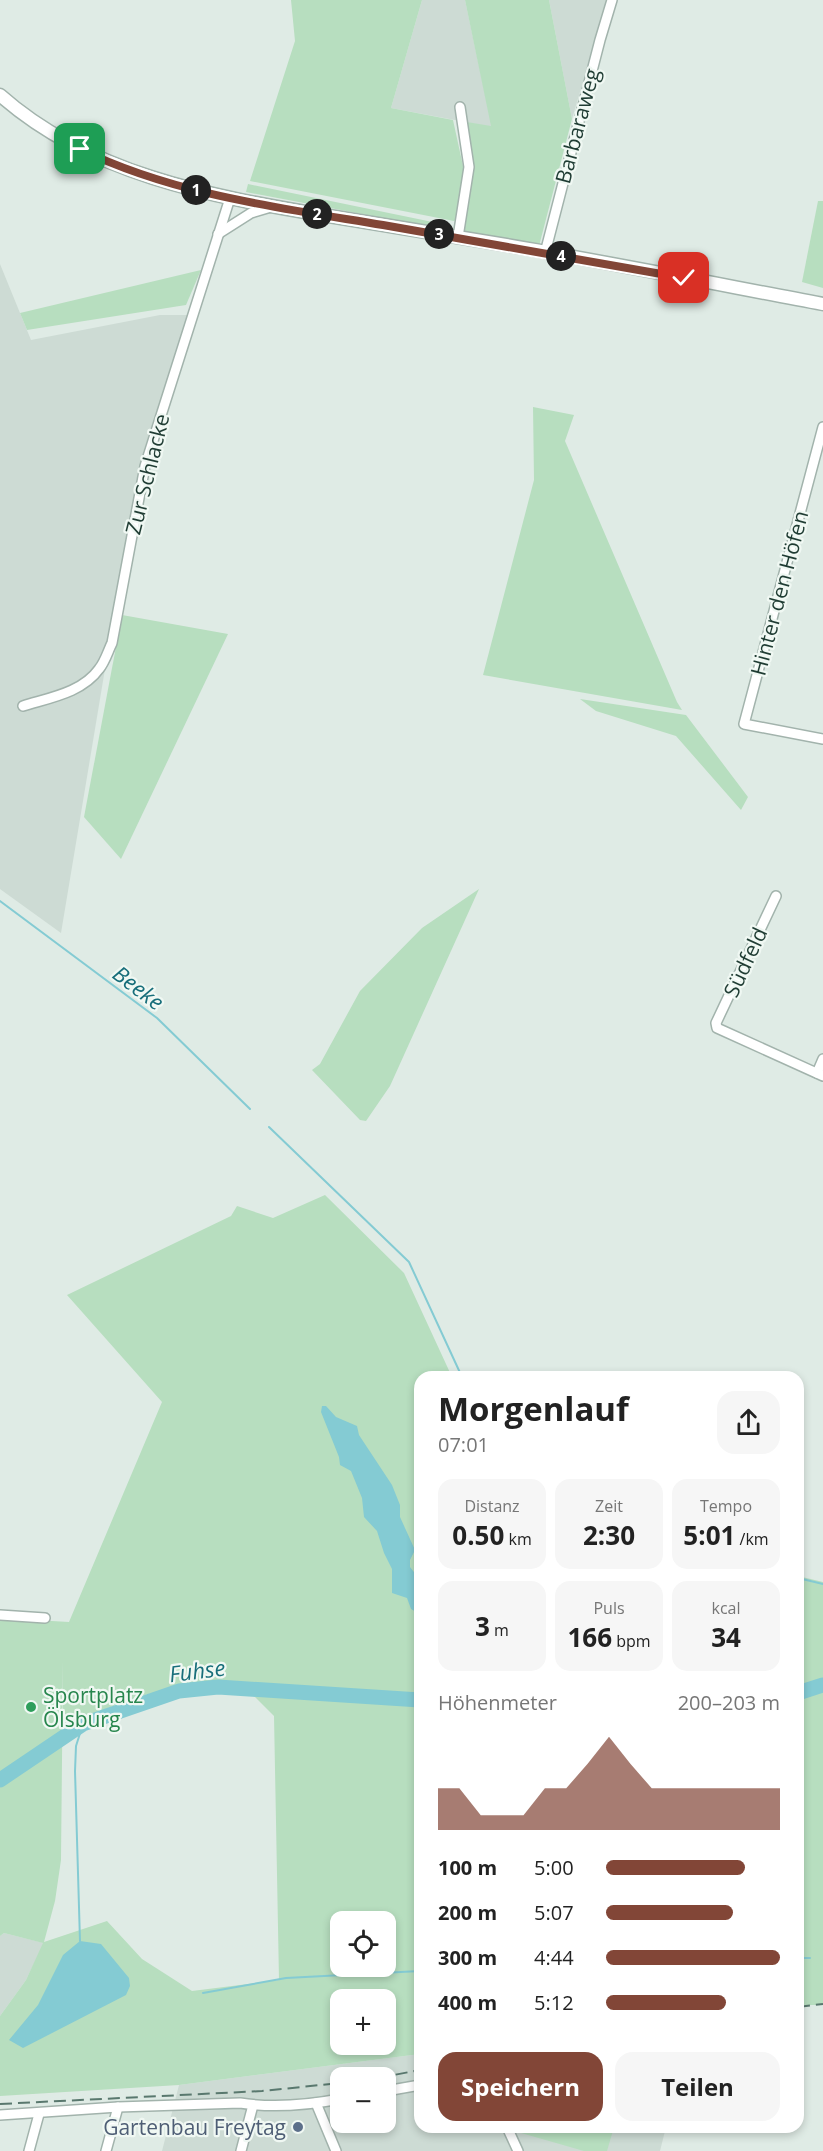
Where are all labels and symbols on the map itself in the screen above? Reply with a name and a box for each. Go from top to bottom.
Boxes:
street label: Barbaraweg [548,65,606,187]
pin [54,123,105,174]
pin: 1 [181,175,211,205]
pin: 2 [302,199,332,229]
pin: 3 [424,219,454,249]
pin: 4 [546,241,576,271]
pin [658,252,709,303]
street label: Zur Schlacke [119,411,175,537]
street label: Hinter den Höfen [744,507,814,679]
street label: Südfeld [717,922,773,1002]
water label: Beeke [107,958,171,1016]
water label: Fuhse [167,1652,227,1688]
place label: Sportplatz Ölsburg [43,1681,143,1733]
marker: Sportplatz Ölsburg [24,1700,38,1714]
place label: Gartenbau Freytag [103,2113,286,2141]
marker: Gartenbau Freytag [291,2120,305,2134]

